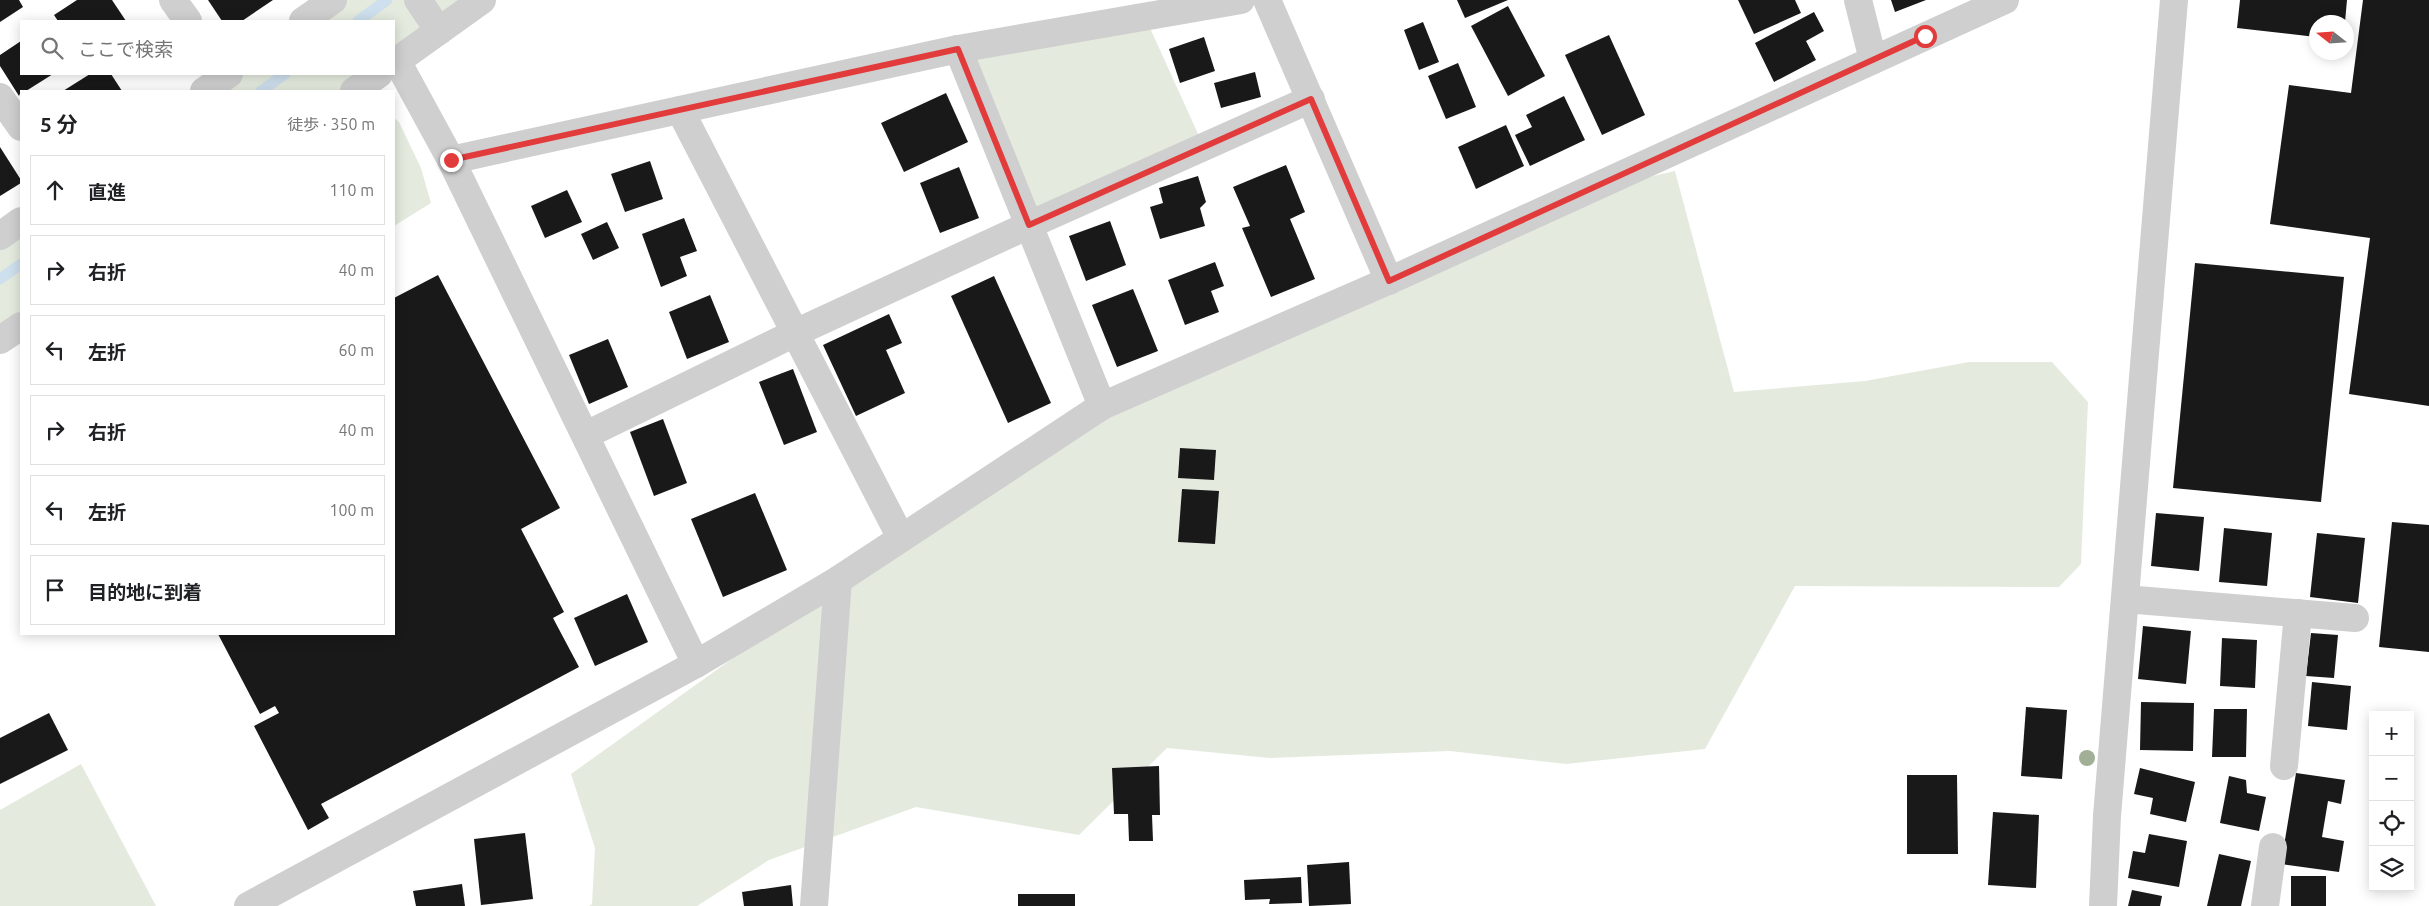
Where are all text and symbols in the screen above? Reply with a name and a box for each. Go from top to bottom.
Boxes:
north arrow [2309,15,2354,60]
search box [20,20,395,75]
route start [1914,25,1937,48]
icon: search [38,34,66,62]
text: ここで検索 [78,38,173,60]
text: 5 分 [40,112,78,136]
text: 徒歩 · 350 m [287,115,375,133]
route end [440,149,463,172]
icon: ahead [41,176,69,204]
text: 直進 [88,181,126,203]
text: 110 m [329,181,374,199]
icon: right [41,256,69,284]
text: 右折 [88,261,126,283]
text: 40 m [338,261,374,279]
icon: left [41,336,69,364]
text: 左折 [88,341,126,363]
text: 60 m [338,341,374,359]
icon: right [41,416,69,444]
text: 右折 [88,421,126,443]
text: 40 m [338,421,374,439]
icon: left [41,496,69,524]
text: 左折 [88,501,126,523]
text: 100 m [329,501,374,519]
icon: arrive [41,576,69,604]
text: 目的地に到着 [88,581,202,603]
map controls [2369,711,2414,891]
button: + [2369,711,2414,756]
button: − [2369,756,2414,801]
button: locate [2369,801,2414,846]
button: layers [2369,846,2414,891]

